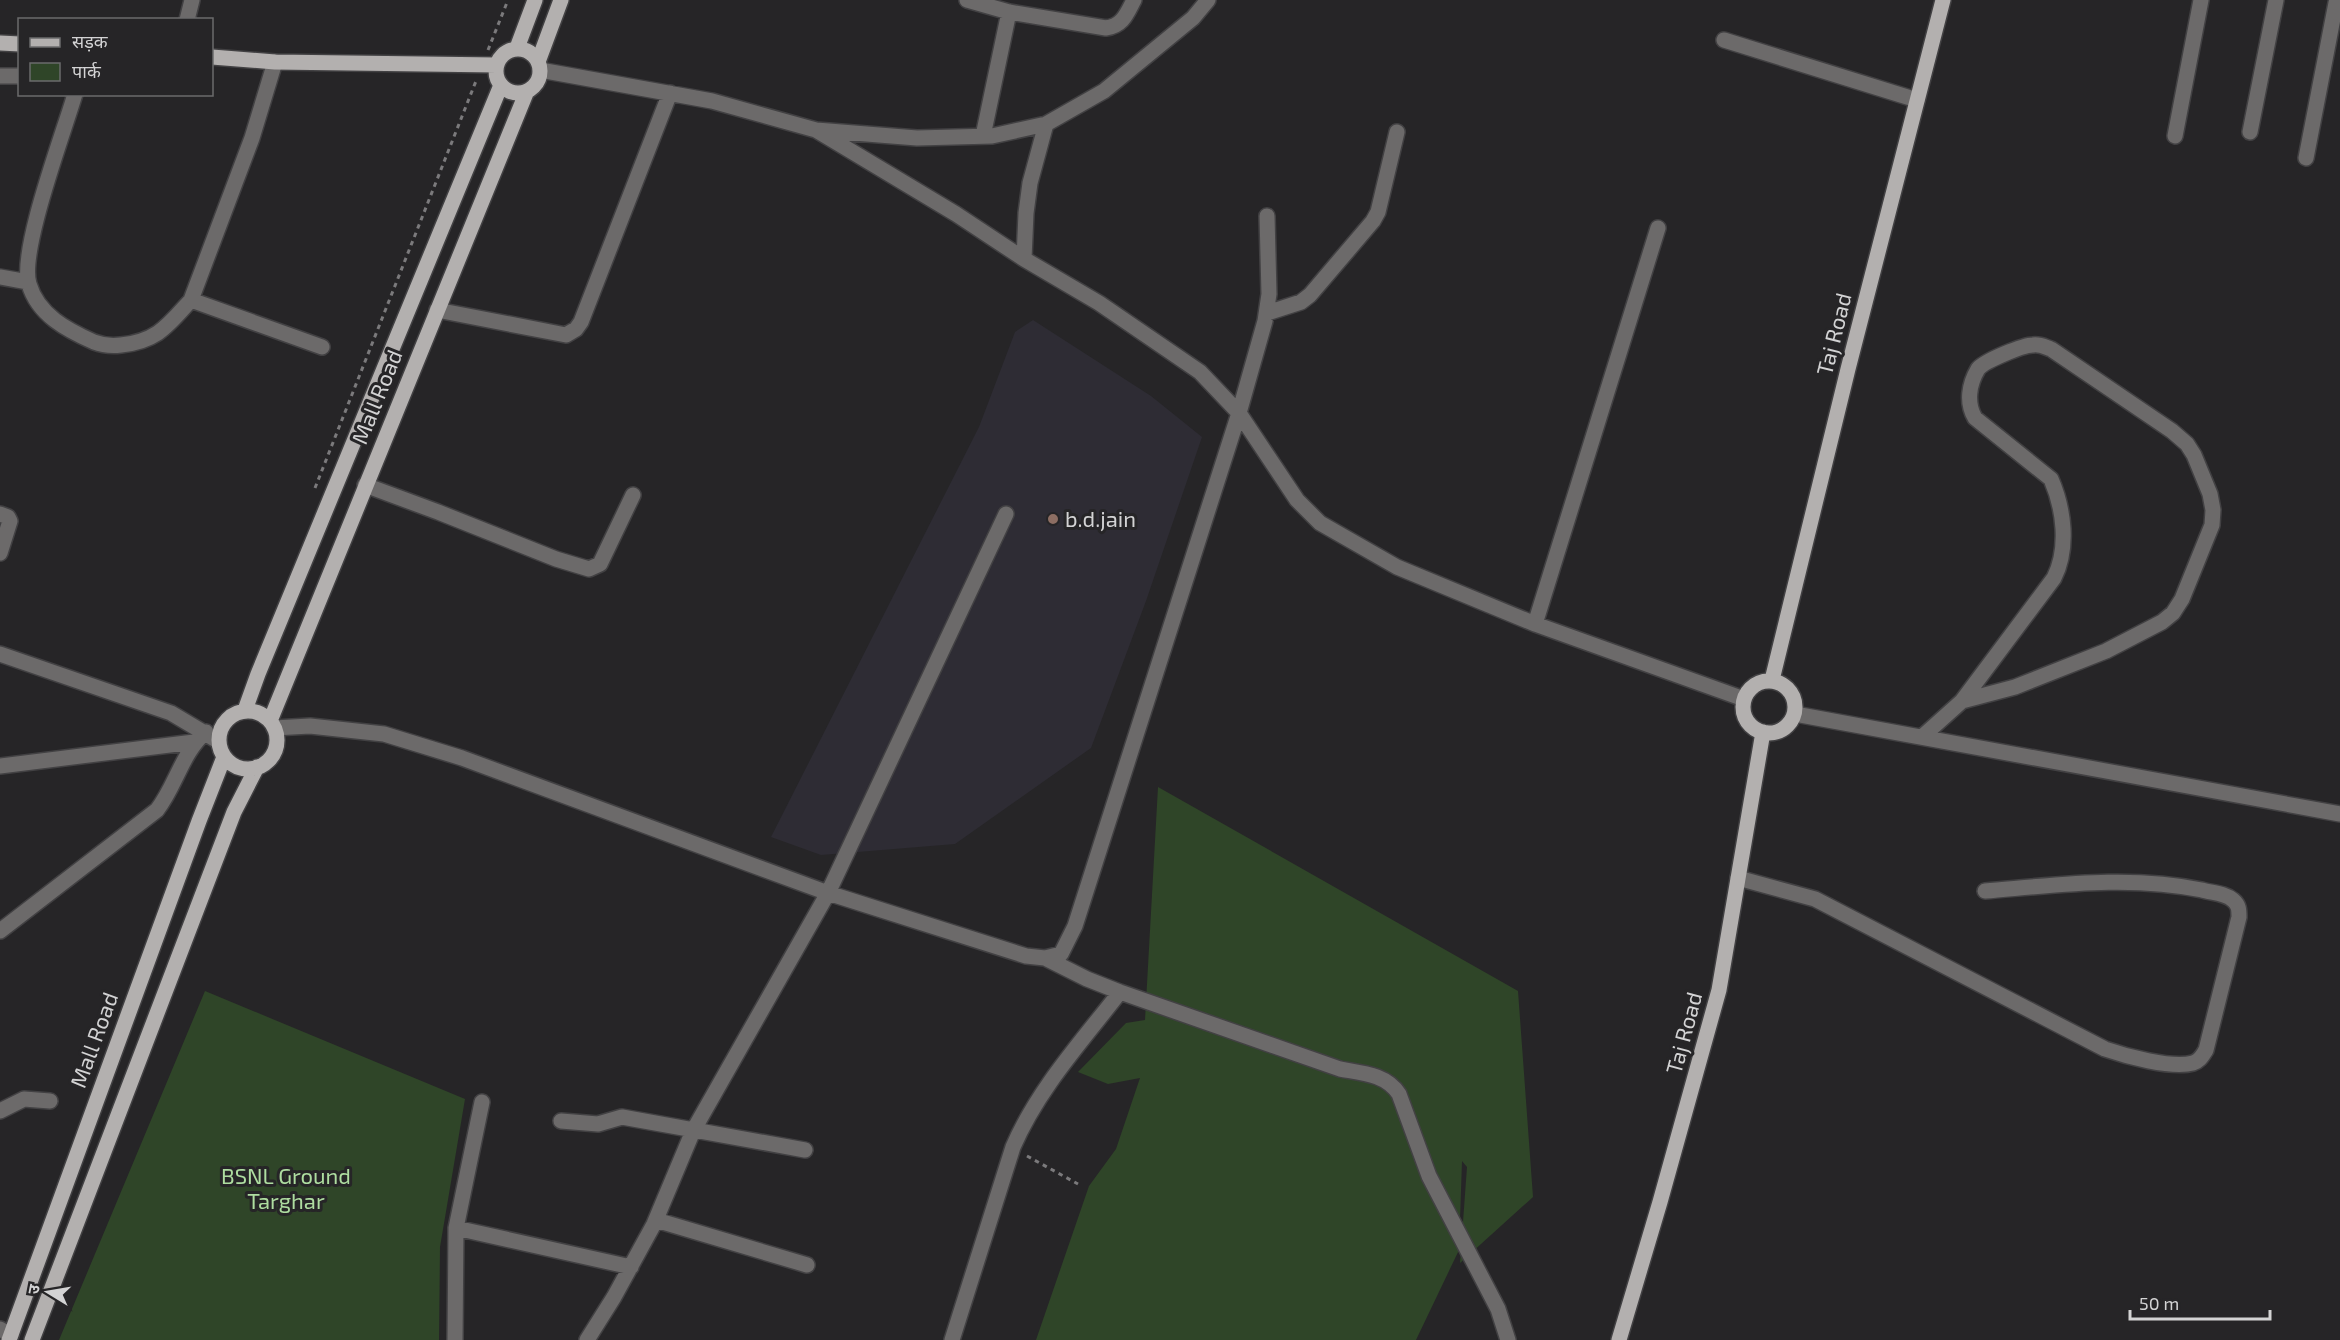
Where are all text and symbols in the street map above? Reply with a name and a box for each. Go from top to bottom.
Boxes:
legend [18,18,213,96]
text: सड़क [72,30,109,52]
text: पार्क [72,60,102,82]
street label: Taj Road [1810,290,1857,378]
street label: Mall Road [345,346,407,448]
place label: b.d.jain [1065,505,1136,532]
marker: b.d.jain [1046,512,1060,526]
street label: Mall Road [64,988,122,1091]
street label: Taj Road [1660,989,1707,1077]
park label: BSNL Ground Targhar [221,1162,351,1213]
north arrow [18,1262,78,1322]
text: उ [23,1282,43,1295]
scale bar [2130,1283,2270,1321]
text: 50 m [2139,1292,2179,1314]

